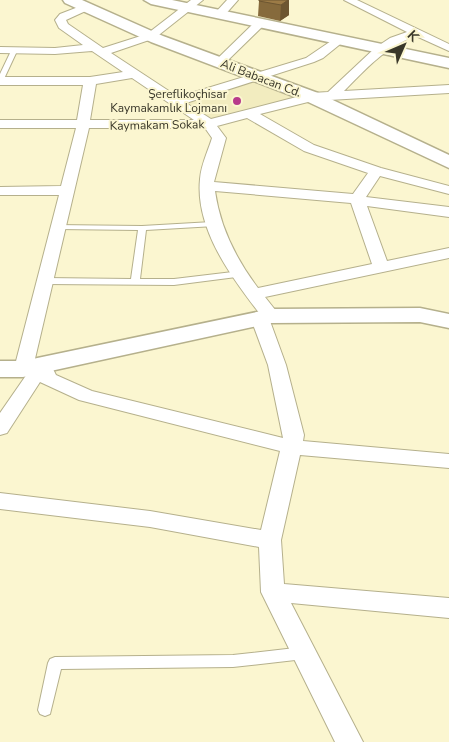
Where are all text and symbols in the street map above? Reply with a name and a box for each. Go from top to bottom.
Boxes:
north arrow [379,20,429,70]
text: K [403,26,423,47]
street label: Ali Babacan Cd. [218,55,304,101]
place label: Şereflikoçhisar Kaymakamlık Lojmanı [110,86,228,116]
marker: Şereflikoçhisar Kaymakamlık Lojmanı [231,95,243,107]
street label: Kaymakam Sokak [110,116,205,134]

